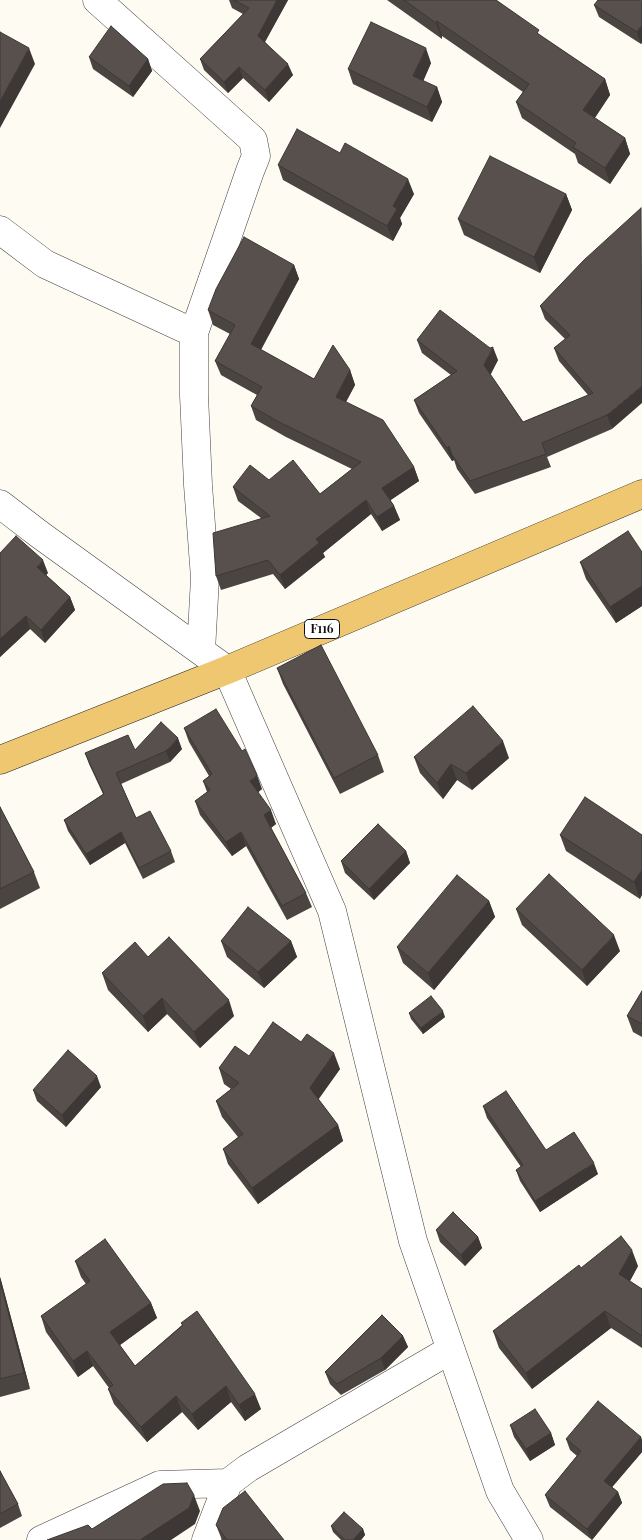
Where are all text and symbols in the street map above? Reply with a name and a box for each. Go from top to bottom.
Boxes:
road number: F116 [304,620,340,638]

